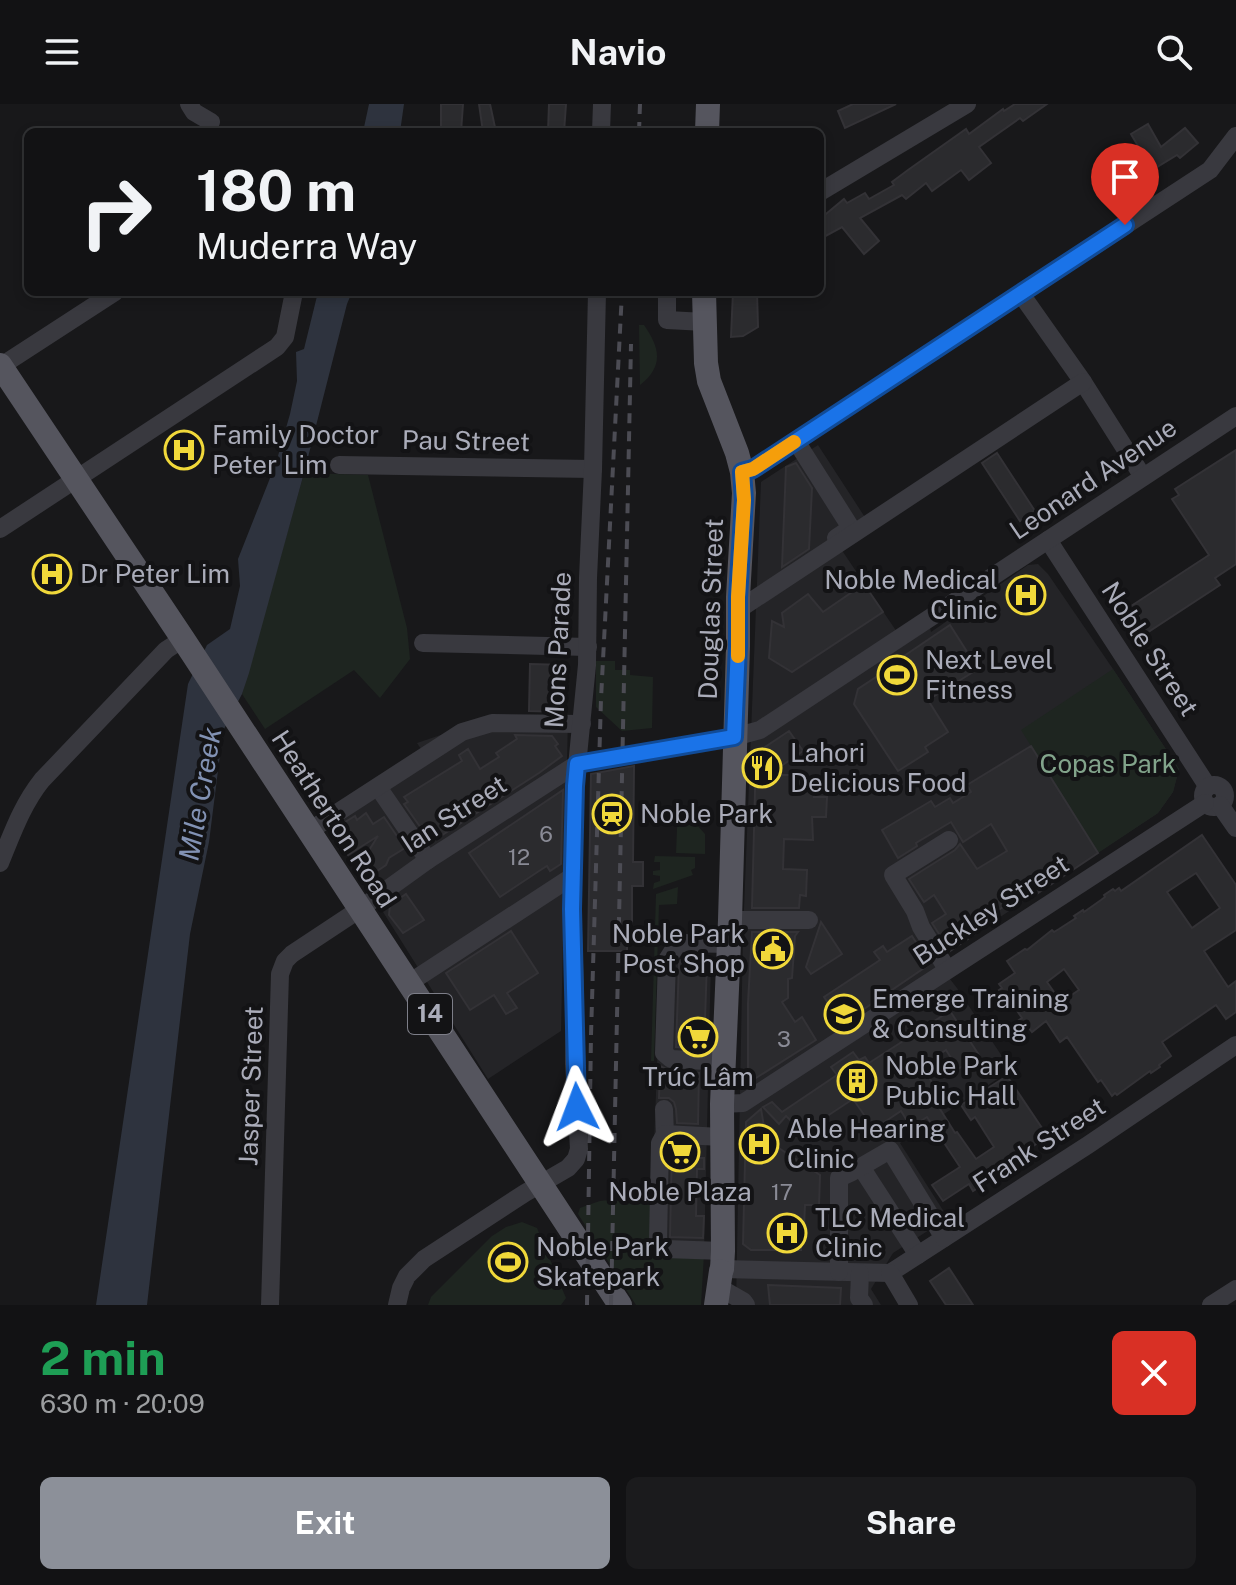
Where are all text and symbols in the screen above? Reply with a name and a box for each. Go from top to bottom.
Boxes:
icon: menu [40,30,84,74]
icon: search [1152,30,1196,74]
text: Navio [570,31,666,73]
pin [1091,143,1159,225]
icon: arrive [1103,155,1147,199]
text: 180 m [196,158,356,224]
icon: right [64,160,168,264]
text: Muderra Way [196,225,417,267]
street label: Leonard Avenue [1003,411,1182,546]
place label: Family Doctor Peter Lim [212,419,379,480]
street label: Pau Street [402,424,530,457]
hospital icon: Family Doctor Peter Lim [163,429,205,471]
street label: Douglas Street [692,518,729,700]
hospital icon: Dr Peter Lim [31,553,73,595]
place label: Dr Peter Lim [80,558,230,589]
place label: Noble Medical Clinic [824,564,998,625]
street label: Mons Parade [538,571,577,729]
hospital icon: Noble Medical Clinic [1005,574,1047,616]
street label: Noble Street [1096,576,1205,722]
place label: Next Level Fitness [925,644,1053,705]
sports icon: Next Level Fitness [876,654,918,696]
street label: Heatherton Road [266,724,403,913]
water label: Mile Creek [172,725,227,863]
place label: Lahori Delicious Food [790,737,966,798]
restaurant icon: Lahori Delicious Food [741,747,783,789]
park label: Copas Park [1040,748,1176,779]
street label: Ian Street [395,768,512,859]
station icon: Noble Park [591,793,633,835]
place label: Noble Park [640,798,773,829]
house number: 6 [539,821,553,847]
house number: 12 [508,844,530,870]
street label: Buckley Street [907,848,1074,971]
place label: Noble Park Post Shop [612,918,745,979]
public building icon: Noble Park Post Shop [752,928,794,970]
place label: Emerge Training & Consulting [872,983,1069,1044]
school or university icon: Emerge Training & Consulting [823,993,865,1035]
road number: 14 [408,994,452,1034]
street label: Jasper Street [232,1005,269,1167]
supermarket icon: Trúc Lâm [677,1016,719,1058]
house number: 3 [777,1026,791,1052]
place label: Noble Park Public Hall [885,1050,1018,1111]
building icon: Noble Park Public Hall [836,1060,878,1102]
place label: Trúc Lâm [642,1061,754,1092]
position arrow [535,1065,619,1149]
street label: Frank Street [967,1090,1111,1199]
place label: Able Hearing Clinic [787,1113,946,1174]
hospital icon: Able Hearing Clinic [738,1123,780,1165]
supermarket icon: Noble Plaza [659,1131,701,1173]
place label: Noble Plaza [608,1176,752,1207]
house number: 17 [771,1179,793,1205]
place label: TLC Medical Clinic [815,1202,965,1263]
hospital icon: TLC Medical Clinic [766,1212,808,1254]
place label: Noble Park Skatepark [536,1231,669,1292]
sports icon: Noble Park Skatepark [487,1241,529,1283]
text: 2 min [40,1329,166,1386]
button: close [1112,1331,1196,1415]
text: 630 m · 20:09 [40,1388,205,1419]
button: Exit [40,1477,610,1569]
button: Share [626,1477,1196,1569]

